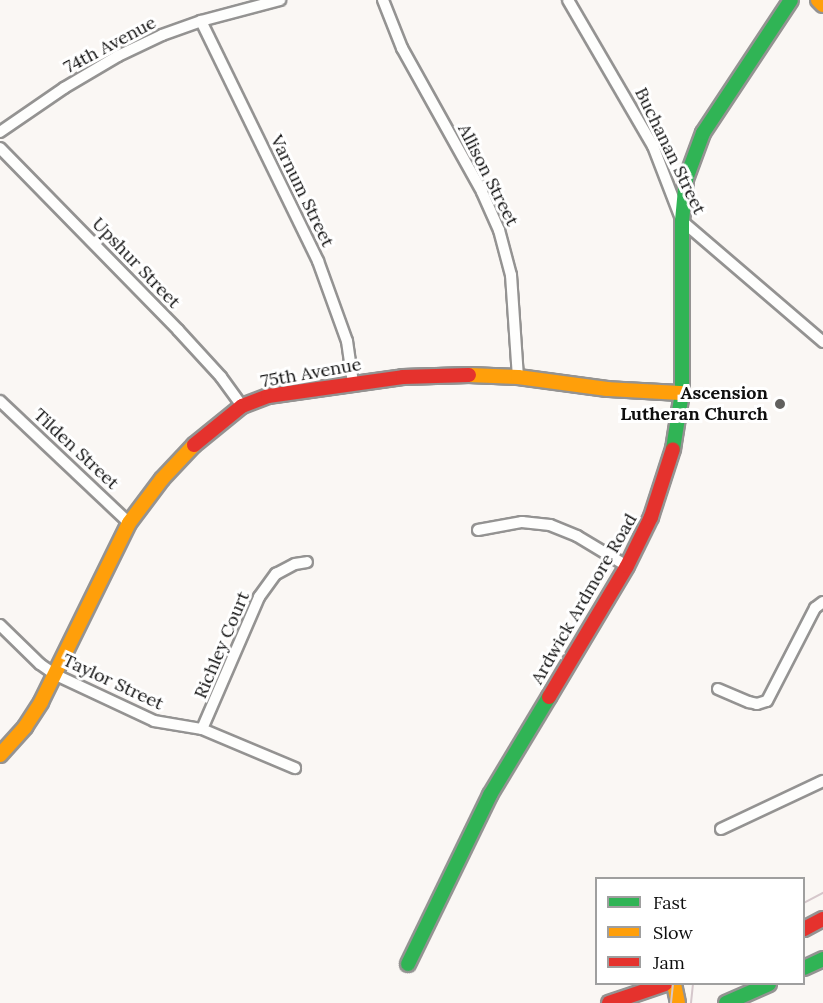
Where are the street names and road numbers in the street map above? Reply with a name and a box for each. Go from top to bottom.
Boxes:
street label: 74th Avenue [60,12,160,78]
street label: Buchanan Street [630,84,710,218]
street label: Allison Street [453,120,523,230]
street label: Varnum Street [266,131,338,251]
street label: Upshur Street [87,213,185,313]
street label: 75th Avenue [259,354,363,392]
street label: Tilden Street [29,404,123,494]
street label: Ardwick Ardmore Road [526,510,642,688]
street label: Richley Court [190,588,254,702]
street label: Taylor Street [59,649,167,715]

